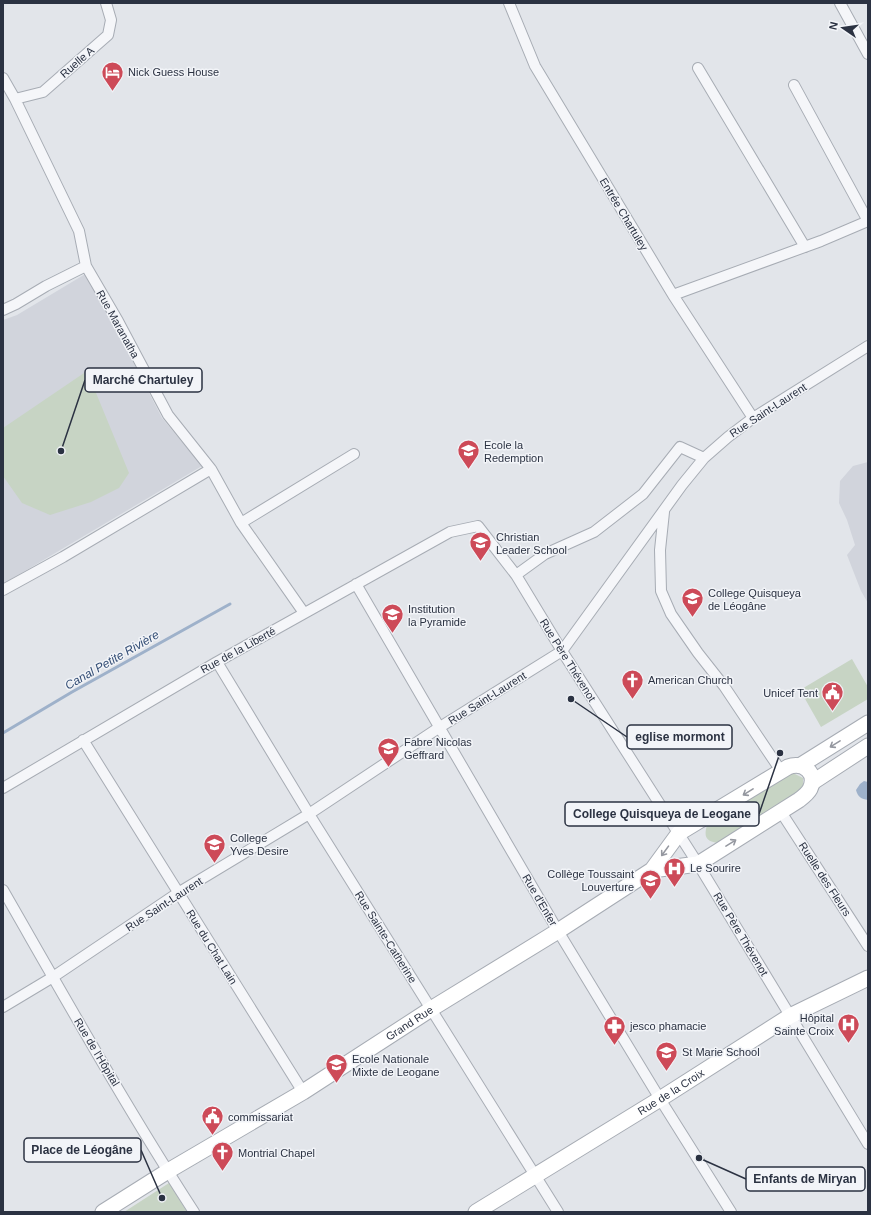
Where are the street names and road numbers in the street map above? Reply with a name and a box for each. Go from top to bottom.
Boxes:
street label: Ruelle A [58,44,97,80]
street label: Entrée Chartuley [598,176,651,253]
street label: Rue Maranatha [94,288,142,361]
street label: Rue Saint-Laurent [727,381,809,439]
street label: Rue Père Thévenot [538,616,598,704]
street label: Rue de la Liberté [198,624,278,676]
street label: Rue Saint-Laurent [446,669,528,727]
street label: Ruelle des Fleurs [797,840,854,919]
street label: Rue d'Enfer [520,872,560,928]
street label: Rue Saint-Laurent [123,875,205,933]
street label: Rue Sainte-Catherine [353,889,419,985]
street label: Rue Père Thévenot [711,890,771,978]
street label: Rue du Chat Lain [184,908,240,986]
street label: Grand Rue [383,1003,435,1043]
street label: Rue de l'Hôpital [72,1016,122,1088]
street label: Rue de la Croix [636,1066,707,1117]

